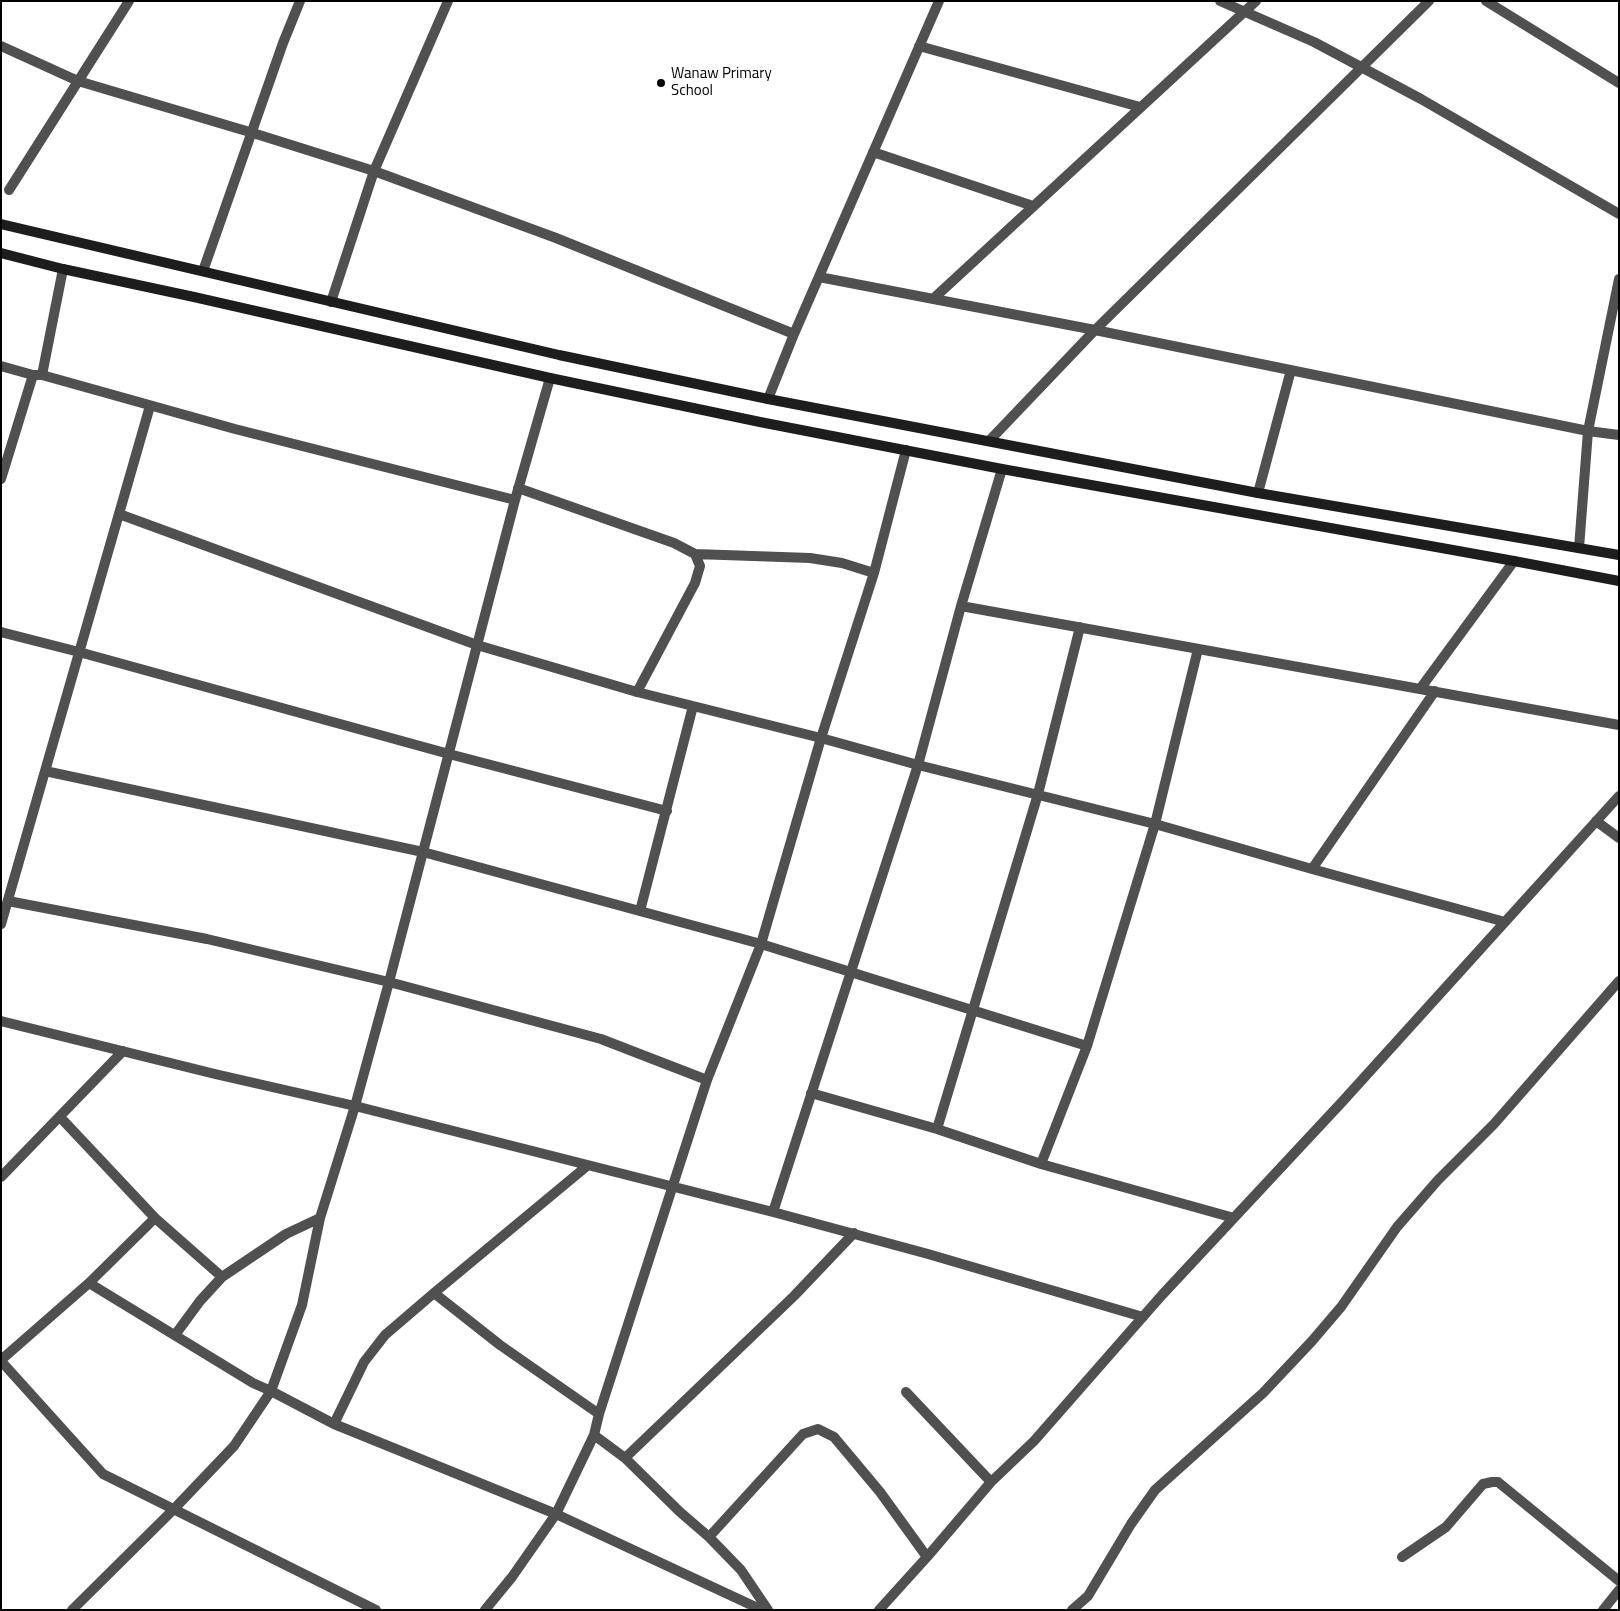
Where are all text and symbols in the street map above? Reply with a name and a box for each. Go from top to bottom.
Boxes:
place label: Wanaw Primary School [671,65,772,100]
marker: Wanaw Primary School [655,77,667,89]

